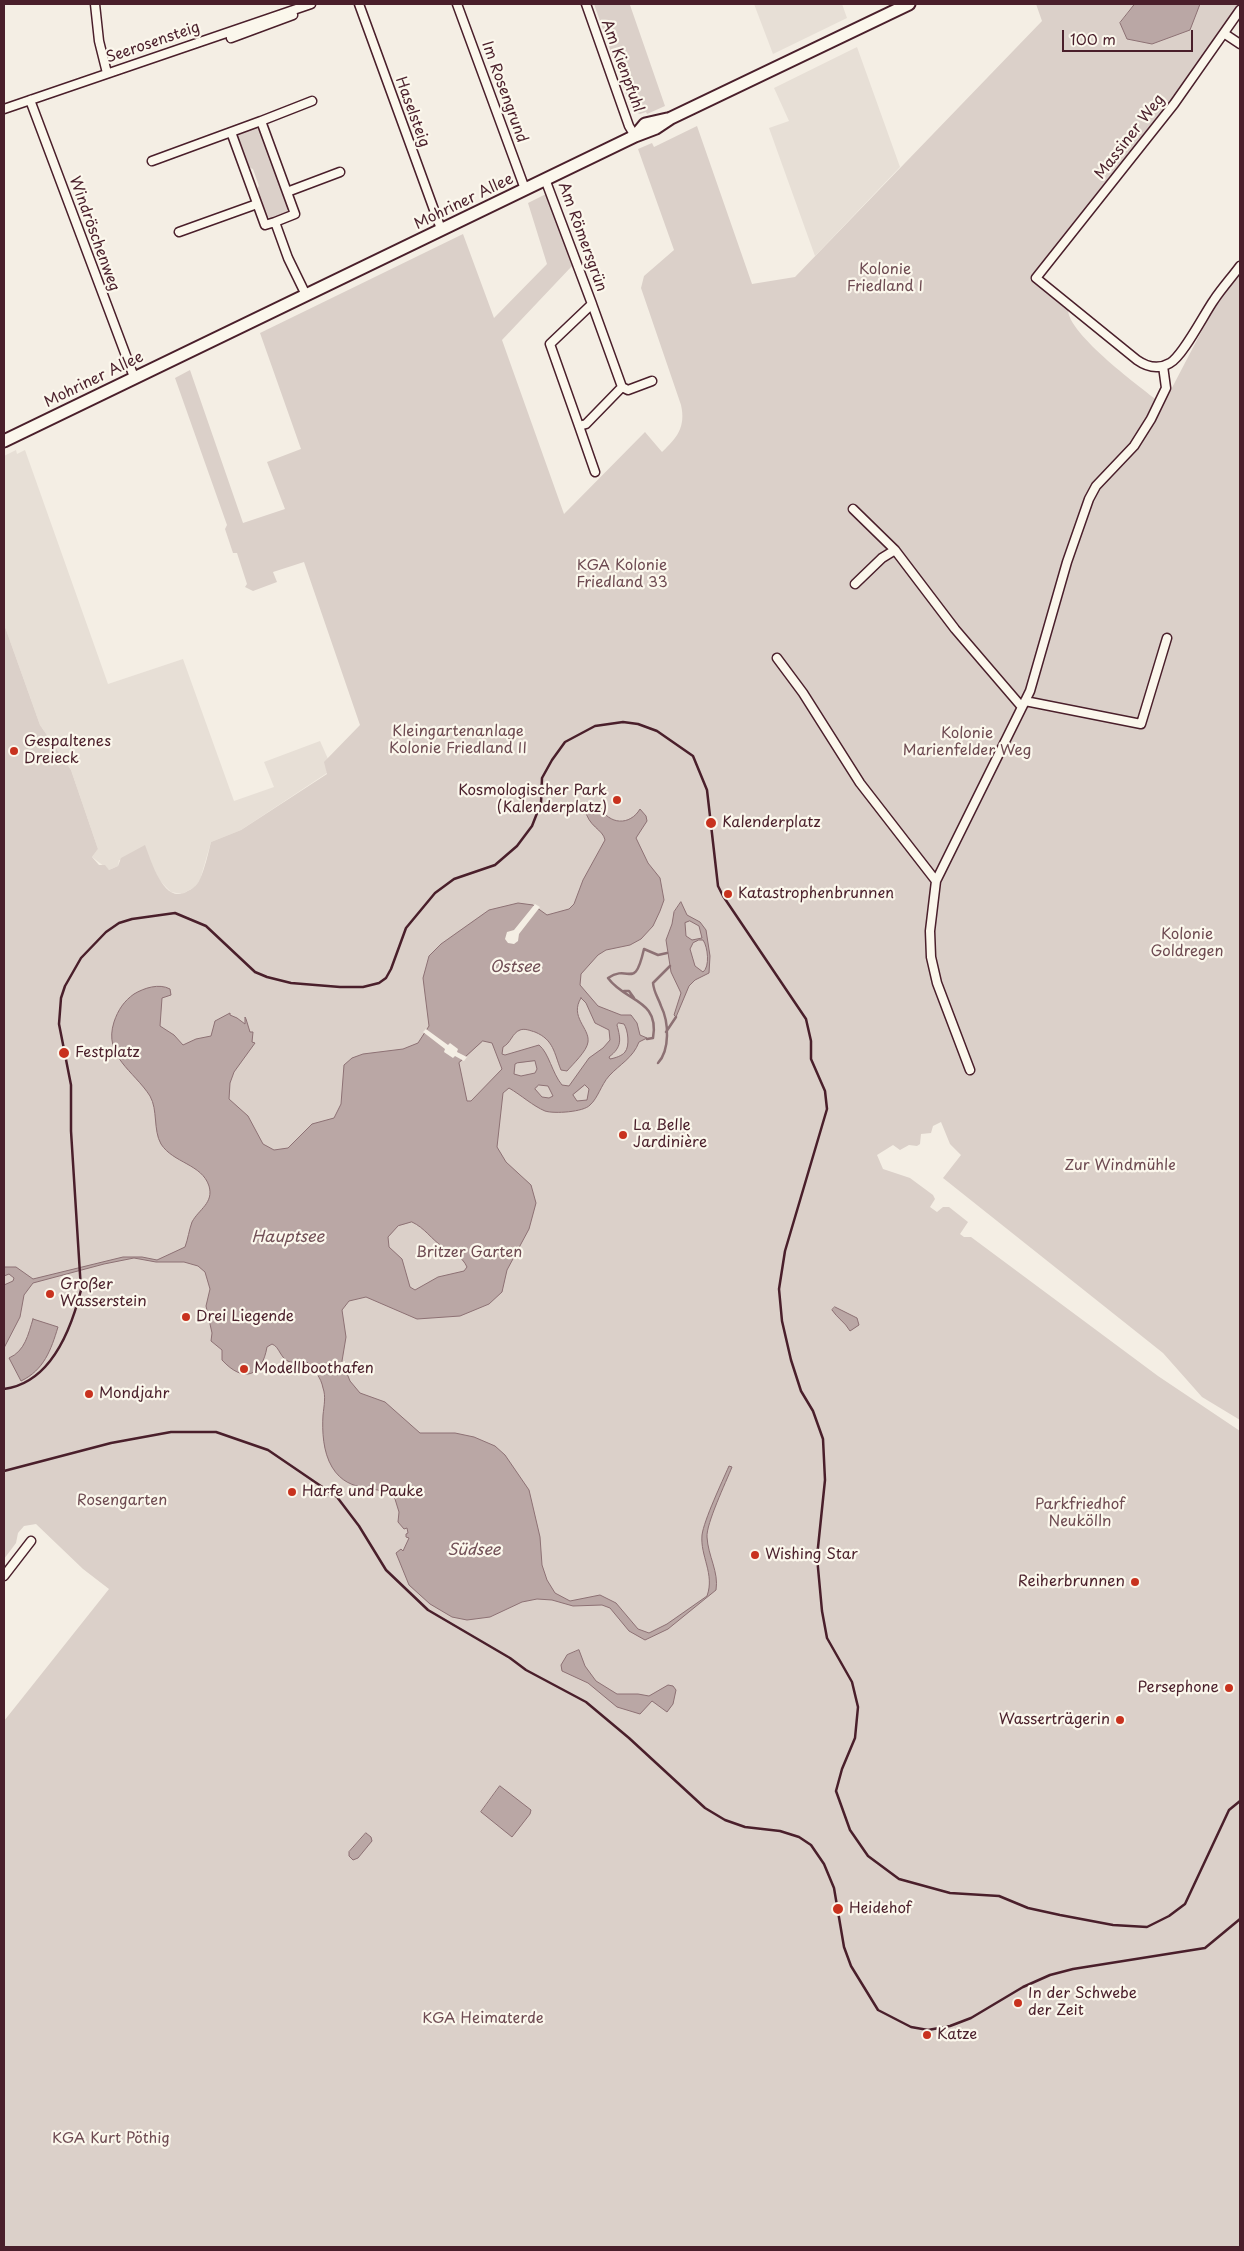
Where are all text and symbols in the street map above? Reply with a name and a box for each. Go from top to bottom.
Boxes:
street label: Am Kienpfuhl [597,17,647,115]
street label: Seerosensteig [104,19,202,67]
scale bar [1064,20,1195,52]
text: 100 m [1070,27,1116,50]
street label: Im Rosengrund [477,39,531,145]
street label: Haselsteig [391,74,433,150]
street label: Massiner Weg [1091,91,1169,183]
street label: Mohriner Allee [412,170,516,234]
street label: Windröschenweg [65,174,123,294]
street label: Am Römersgrün [554,180,610,294]
park label: Kolonie Friedland I [847,261,923,296]
street label: Mohriner Allee [42,348,146,412]
park label: KGA Kolonie Friedland 33 [576,557,668,592]
park label: Kleingartenanlage Kolonie Friedland II [389,723,527,758]
park label: Kolonie Marienfelder Weg [903,725,1031,760]
place label: Gespaltenes Dreieck [24,733,111,768]
marker: Gespaltenes Dreieck [8,745,20,757]
place label: Kosmologischer Park (Kalenderplatz) [458,782,607,817]
marker: Kosmologischer Park (Kalenderplatz) [611,794,623,806]
place label: Kalenderplatz [722,814,821,832]
marker: Kalenderplatz [704,816,718,830]
place label: Katastrophenbrunnen [738,885,894,903]
marker: Katastrophenbrunnen [722,888,734,900]
park label: Kolonie Goldregen [1150,926,1224,961]
water label: Ostsee [490,958,540,978]
place label: Festplatz [75,1044,140,1062]
marker: Festplatz [57,1046,71,1060]
place label: La Belle Jardinière [633,1117,707,1152]
marker: La Belle Jardinière [617,1129,629,1141]
park label: Zur Windmühle [1065,1157,1175,1175]
water label: Hauptsee [252,1228,324,1248]
park label: Britzer Garten [416,1244,522,1262]
place label: Großer Wasserstein [60,1276,147,1311]
marker: Großer Wasserstein [44,1288,56,1300]
place label: Drei Liegende [196,1308,294,1326]
marker: Drei Liegende [180,1311,192,1323]
place label: Modellboothafen [254,1360,374,1378]
marker: Modellboothafen [238,1363,250,1375]
place label: Mondjahr [99,1385,169,1403]
marker: Mondjahr [83,1388,95,1400]
place label: Harfe und Pauke [302,1483,423,1501]
marker: Harfe und Pauke [286,1486,298,1498]
park label: Rosengarten [77,1492,167,1510]
park label: Parkfriedhof Neukölln [1035,1496,1125,1531]
water label: Südsee [447,1541,501,1561]
place label: Wishing Star [765,1546,858,1564]
marker: Wishing Star [749,1549,761,1561]
place label: Reiherbrunnen [1018,1573,1125,1591]
marker: Reiherbrunnen [1129,1576,1141,1588]
place label: Persephone [1137,1679,1219,1697]
marker: Persephone [1223,1682,1235,1694]
place label: Wasserträgerin [999,1711,1110,1729]
marker: Wasserträgerin [1114,1714,1126,1726]
place label: Heidehof [849,1900,912,1918]
marker: Heidehof [831,1902,845,1916]
place label: In der Schwebe der Zeit [1028,1985,1137,2020]
marker: In der Schwebe der Zeit [1012,1997,1024,2009]
park label: KGA Heimaterde [422,2010,544,2028]
place label: Katze [937,2026,977,2044]
marker: Katze [921,2029,933,2041]
park label: KGA Kurt Pöthig [52,2130,170,2148]

